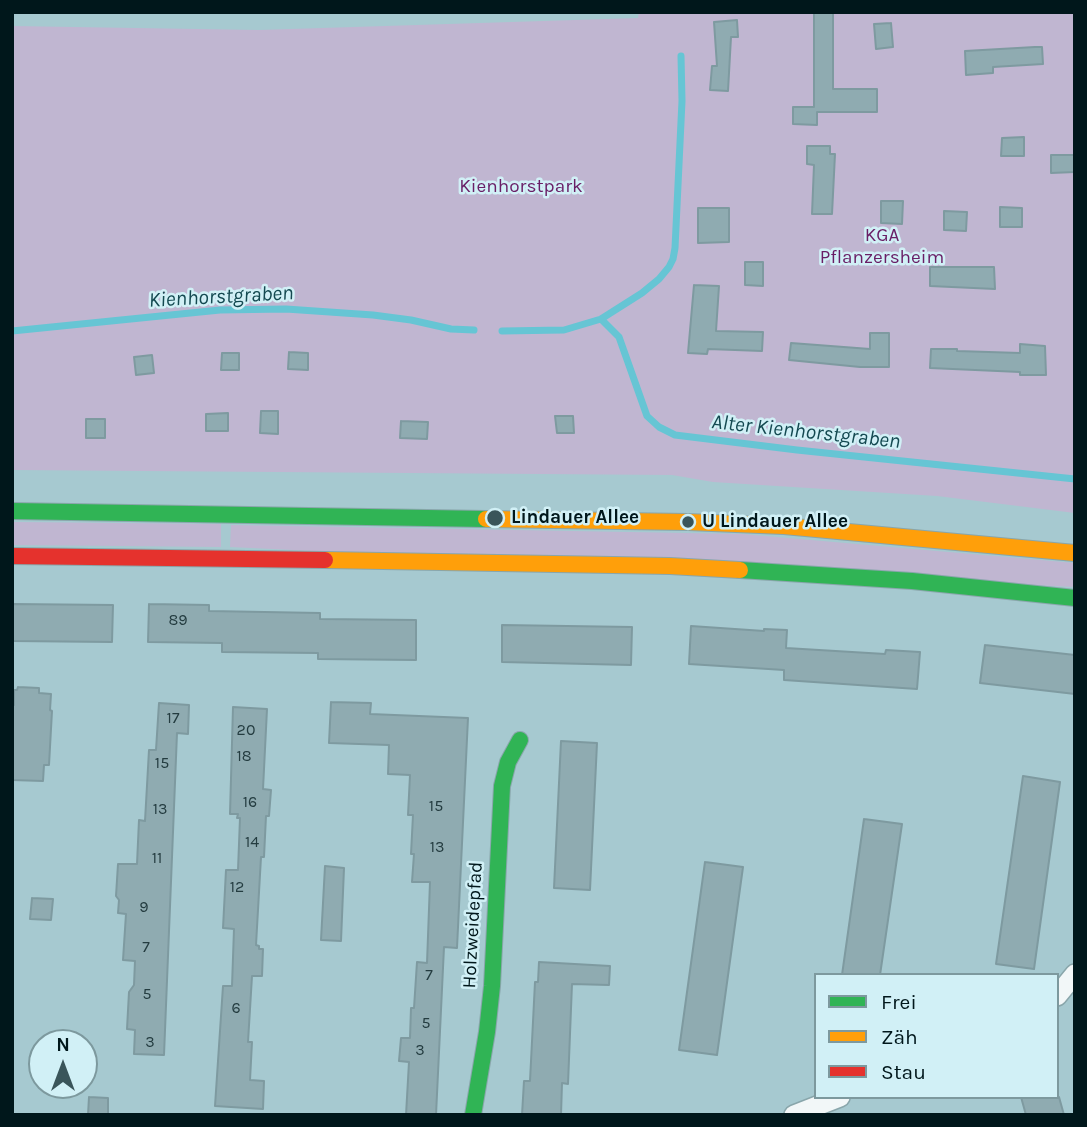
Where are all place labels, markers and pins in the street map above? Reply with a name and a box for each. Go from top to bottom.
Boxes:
place label: Lindauer Allee [511,507,639,529]
marker: Lindauer Allee [485,508,505,528]
place label: U Lindauer Allee [702,511,848,533]
marker: U Lindauer Allee [680,514,696,530]

